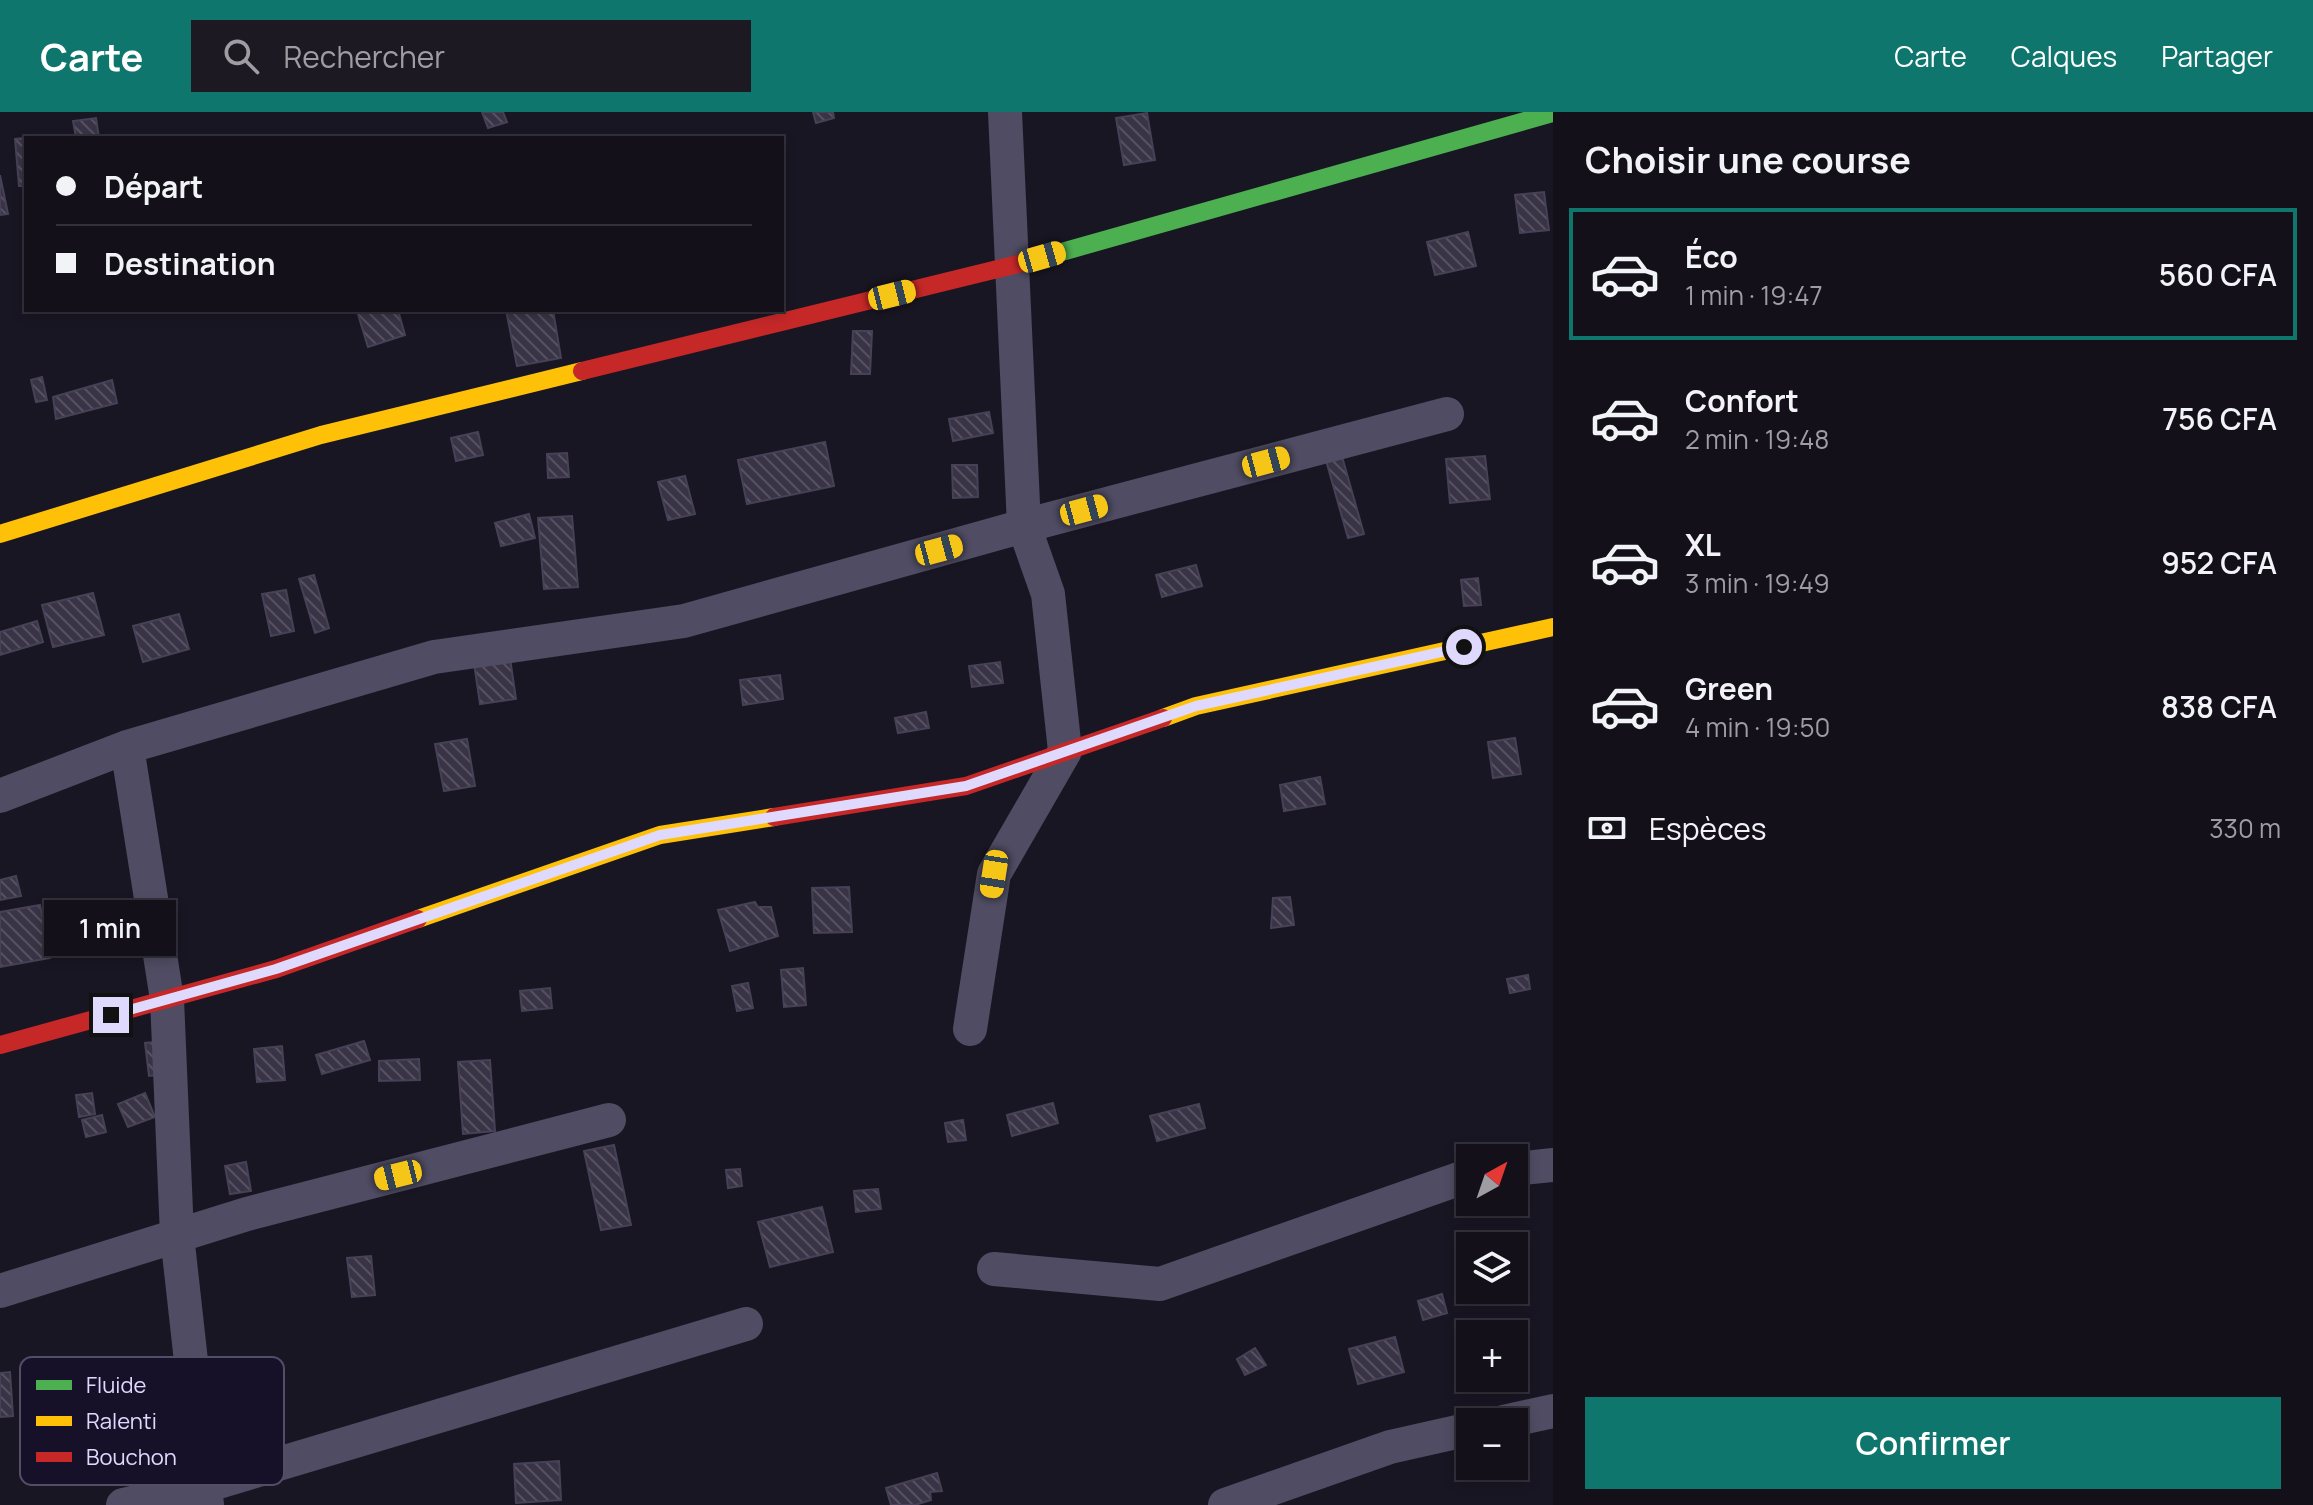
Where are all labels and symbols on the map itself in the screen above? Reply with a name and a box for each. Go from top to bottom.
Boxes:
car [1016,239,1068,275]
car [866,278,918,312]
car [1240,444,1292,480]
car [1058,492,1110,528]
car [913,532,965,568]
route start [1446,629,1482,665]
car [978,848,1010,900]
callout: 1 min [45,899,177,955]
route end [93,997,129,1033]
north arrow [1456,1144,1528,1216]
car [372,1158,424,1192]
legend [20,1357,284,1485]
text: Fluide [86,1370,146,1400]
text: Ralenti [86,1406,157,1436]
text: Bouchon [86,1442,177,1472]

